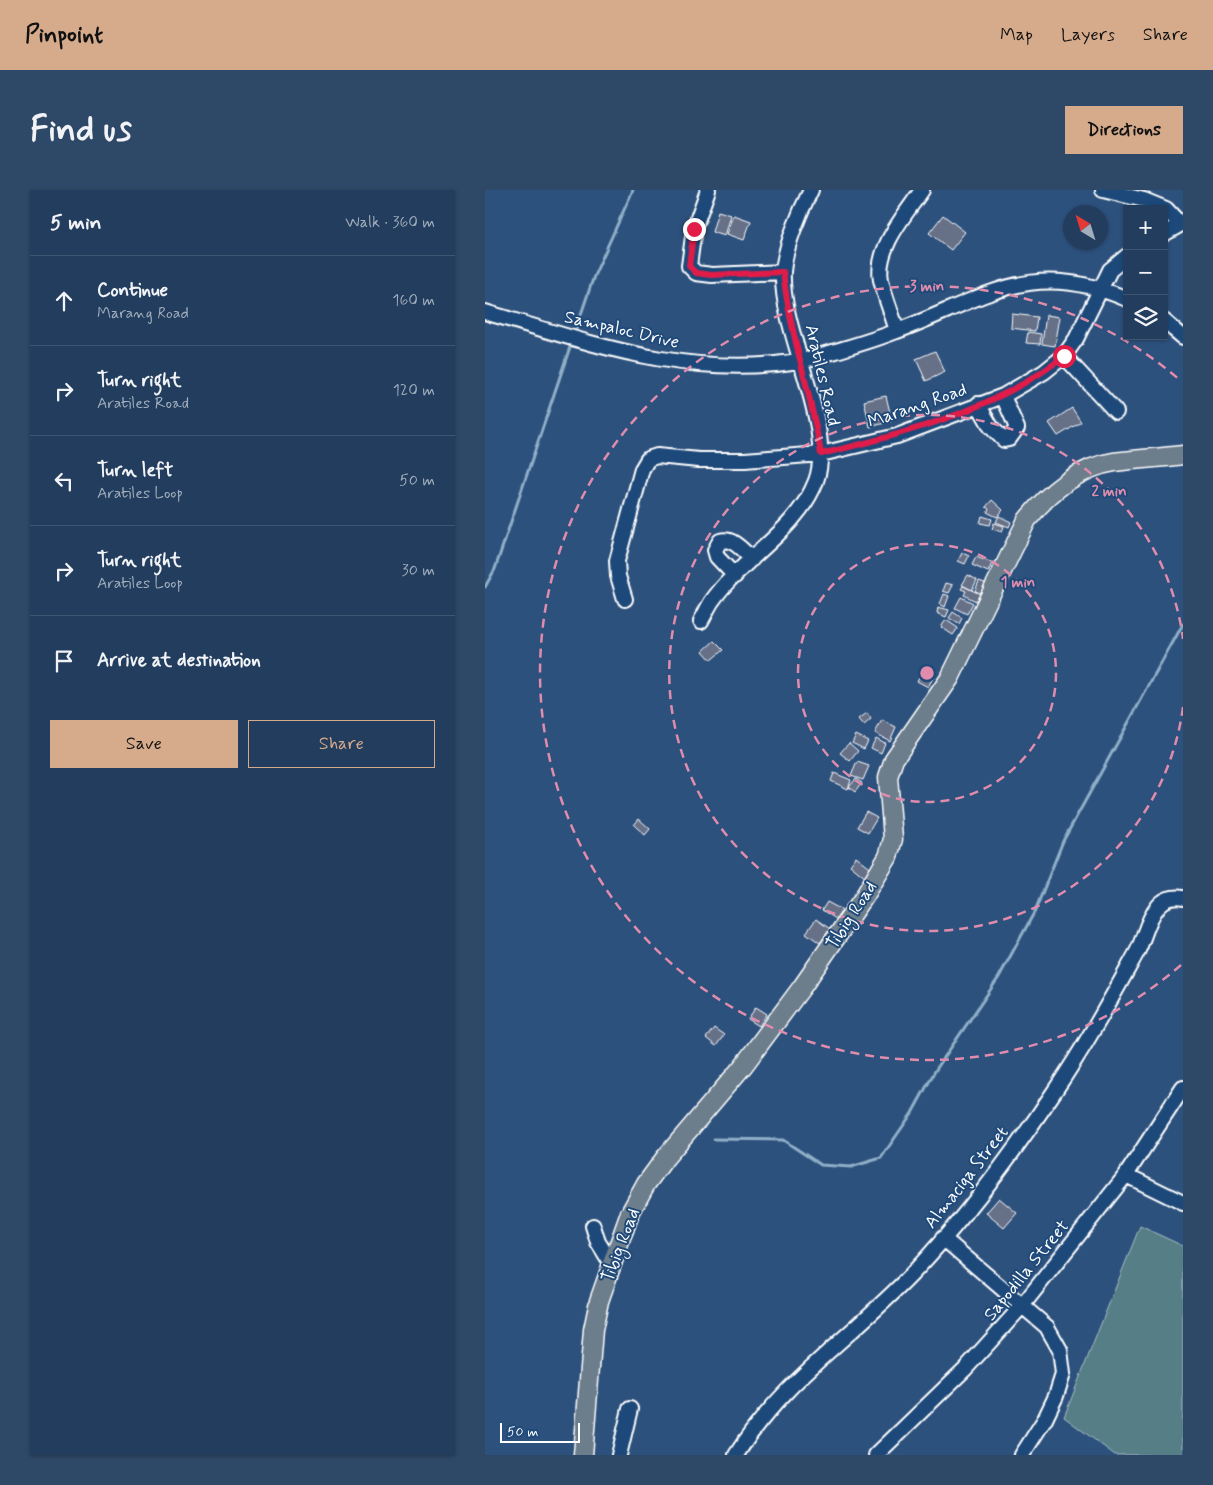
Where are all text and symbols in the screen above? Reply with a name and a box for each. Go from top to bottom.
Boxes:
text: Pinpoint [25,20,103,51]
text: Map [1000,23,1033,47]
text: Layers [1061,23,1115,47]
text: Share [1143,23,1188,47]
button: Directions [1065,106,1183,154]
text: Find us [30,107,132,153]
north arrow [1063,205,1108,250]
map controls [1123,205,1168,340]
button: + [1123,205,1168,250]
text: 5 min [50,209,102,237]
text: Walk · 360 m [345,212,435,233]
route end [683,218,706,241]
button: − [1123,250,1168,295]
text: 3 min [910,277,944,297]
text: Continue [97,278,168,303]
icon: ahead [50,287,78,315]
text: 160 m [392,290,435,311]
button: layers [1123,295,1168,340]
text: Marang Road [97,303,189,324]
street label: Sampaloc Drive [562,305,682,355]
street label: Aratiles Road [799,322,845,428]
route start [1053,345,1076,368]
text: Turn right [97,368,181,393]
icon: right [50,377,78,405]
street label: Marang Road [865,378,970,434]
text: 120 m [393,380,435,401]
text: Aratiles Road [97,393,189,414]
text: Turn left [97,458,173,483]
icon: left [50,467,78,495]
text: 50 m [399,470,435,491]
text: 2 min [1091,482,1127,502]
text: Aratiles Loop [97,483,183,504]
text: Turn right [97,548,181,573]
icon: right [50,557,78,585]
text: 30 m [402,560,435,581]
text: Aratiles Loop [97,573,183,594]
text: 1 min [1001,573,1035,593]
icon: arrive [50,647,78,675]
text: Arrive at destination [97,648,261,673]
centre of rings [918,664,936,682]
button: Save [50,720,238,768]
button: Share [248,720,435,768]
street label: Tibig Road [821,877,884,955]
street label: Almaciga Street [919,1121,1015,1234]
street label: Tibig Road [596,1205,647,1286]
street label: Sapodilla Street [979,1215,1075,1326]
scale bar [500,1420,580,1443]
text: 50 m [507,1423,538,1441]

